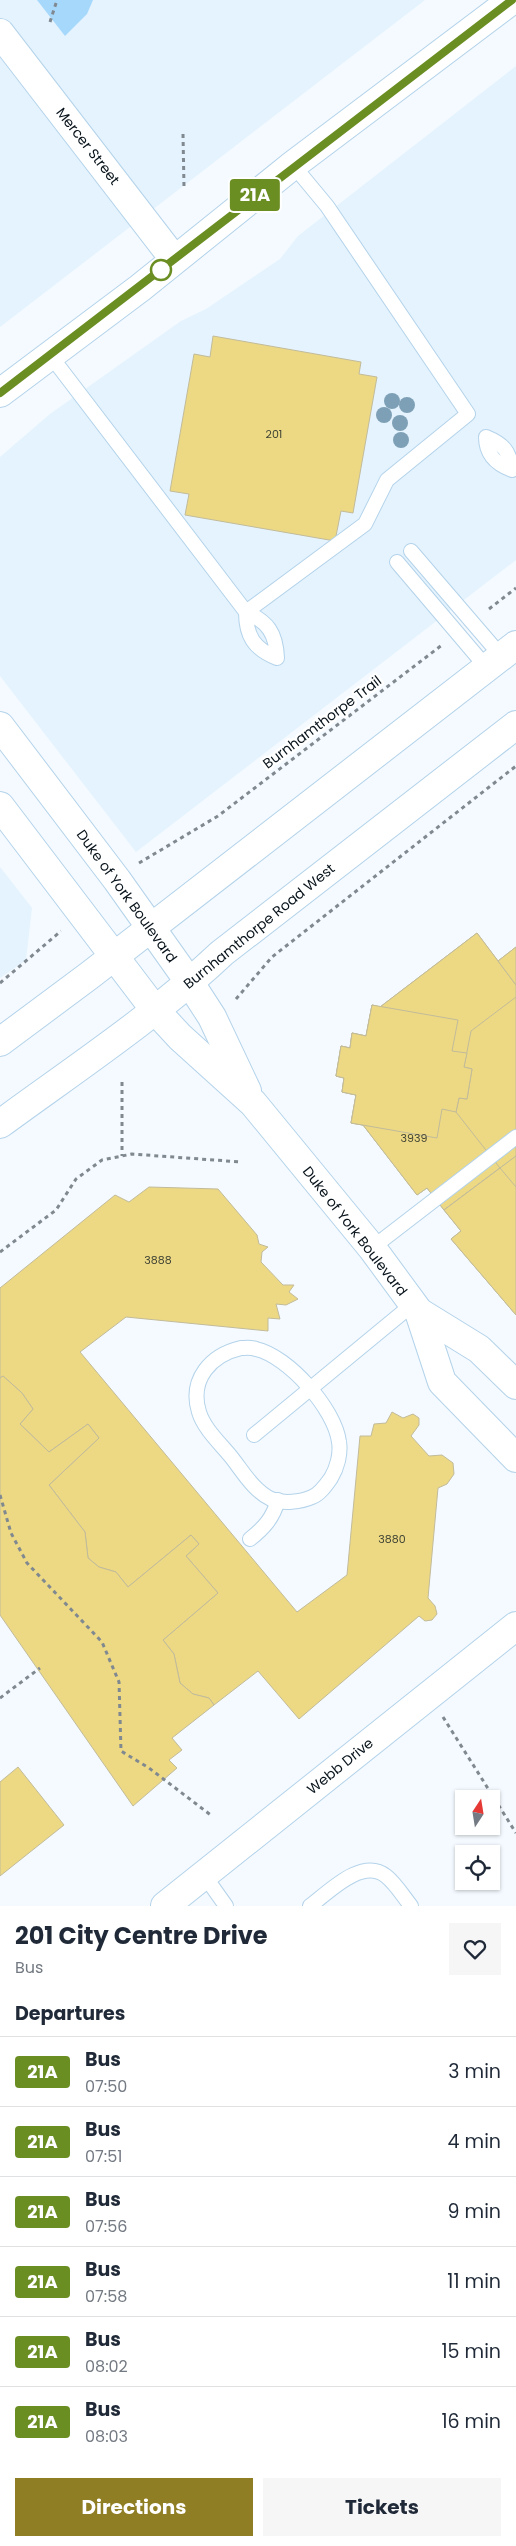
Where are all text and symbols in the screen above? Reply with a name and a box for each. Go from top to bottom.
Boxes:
street label: Mercer Street [51,103,125,189]
line badge: 21A [226,179,284,211]
text: 21A [240,182,270,207]
unlabelled marker [150,259,172,281]
house number: 201 [266,426,282,442]
street label: Burnhamthorpe Trail [259,671,385,773]
street label: Duke of York Boulevard [72,826,182,966]
street label: Burnhamthorpe Road West [179,859,339,993]
house number: 3939 [401,1130,427,1146]
street label: Duke of York Boulevard [298,1162,412,1300]
house number: 3888 [144,1252,172,1268]
house number: 3880 [378,1531,406,1547]
street label: Webb Drive [303,1733,378,1799]
north arrow [455,1790,500,1835]
map controls [455,1790,500,1890]
button: locate [455,1845,500,1890]
text: 201 City Centre Drive [15,1919,268,1952]
button: heart [449,1923,501,1975]
text: Bus [15,1956,43,1979]
text: Departures [15,2000,125,2027]
text: Bus [85,2046,121,2073]
text: 3 min [448,2058,501,2085]
text: 21A [27,2059,58,2084]
text: 07:50 [85,2075,127,2098]
text: Bus [85,2116,121,2143]
text: 4 min [448,2128,501,2155]
text: 21A [27,2129,58,2154]
text: 07:51 [85,2145,122,2168]
text: Bus [85,2186,121,2213]
text: 9 min [448,2198,501,2225]
text: 21A [27,2199,58,2224]
text: 07:56 [85,2215,127,2238]
text: Bus [85,2256,121,2283]
text: 11 min [447,2268,501,2295]
text: 21A [27,2269,58,2294]
text: 07:58 [85,2285,127,2308]
text: Bus [85,2326,121,2353]
text: 15 min [442,2338,501,2365]
text: 21A [27,2339,58,2364]
text: 08:02 [85,2355,128,2378]
text: Bus [85,2396,121,2423]
text: 16 min [441,2408,501,2435]
text: 21A [27,2409,58,2434]
text: 08:03 [85,2425,128,2448]
button: Directions [15,2478,253,2536]
button: Tickets [263,2478,501,2536]

